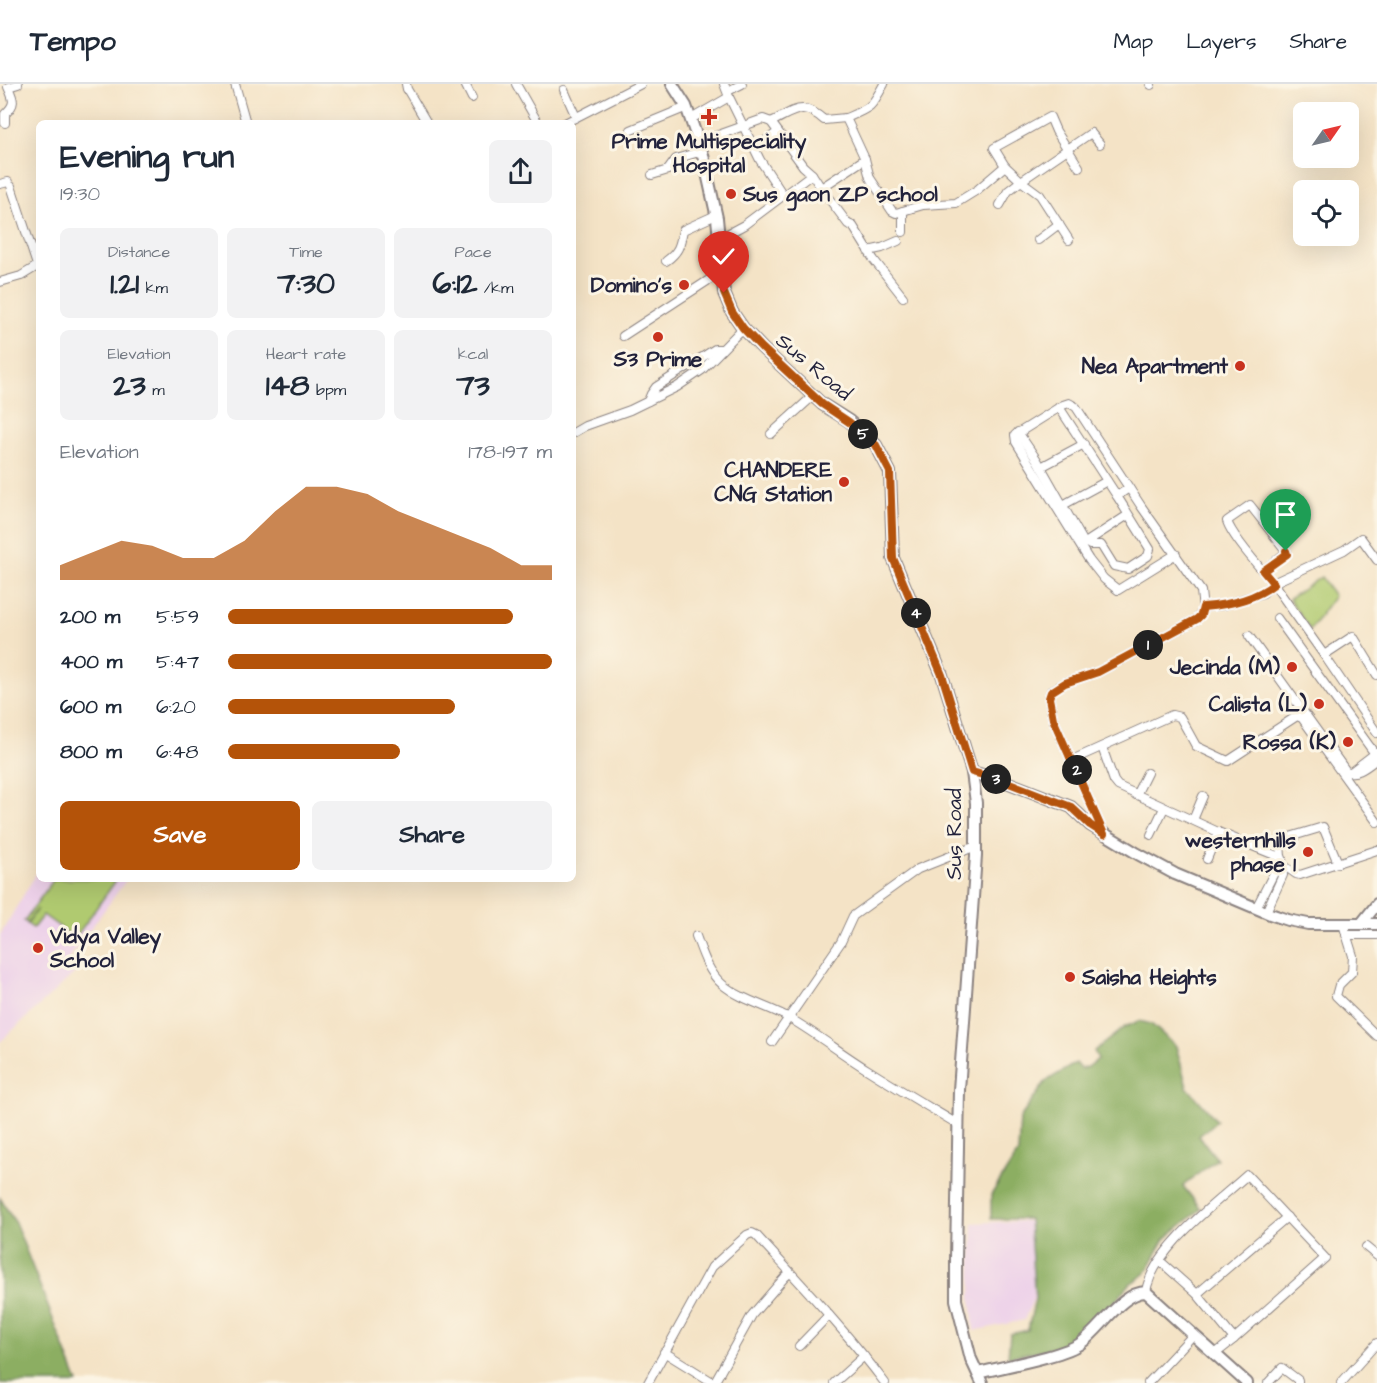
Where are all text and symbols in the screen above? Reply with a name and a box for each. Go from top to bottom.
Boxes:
text: Tempo [30,22,116,61]
text: Map [1113,27,1153,56]
text: Layers [1186,27,1256,56]
text: Share [1289,27,1347,56]
north arrow [1293,102,1359,168]
map controls [1293,102,1359,246]
marker: Prime Multispeciality Hospital [700,108,718,126]
place label: Prime Multispeciality Hospital [612,127,807,181]
text: Evening run [60,134,234,180]
button: share [489,140,552,203]
text: 19:30 [60,180,100,208]
place label: Sus gaon ZP school [742,180,938,211]
button: locate [1293,180,1359,246]
marker: Sus gaon ZP school [724,187,738,201]
pin [698,231,749,293]
icon: check [707,240,740,273]
text: Distance [108,241,170,263]
text: Time [289,241,323,263]
text: Pace [454,241,492,263]
text: 1.21 [110,263,139,305]
text: 7:30 [277,263,335,305]
text: 6:12 [433,263,477,305]
place label: Domino's [591,271,672,300]
text: km [139,277,168,299]
text: /km [477,277,513,299]
marker: Domino's [677,278,691,292]
street label: Sus Road [770,327,858,408]
marker: S3 Prime [651,330,665,344]
text: Elevation [108,343,170,365]
text: Heart rate [266,343,346,365]
text: kcal [458,343,488,365]
place label: S3 Prime [613,345,703,374]
place label: Nea Apartment [1082,352,1228,382]
marker: Nea Apartment [1233,359,1247,373]
text: 23 [113,365,146,407]
text: 148 [266,365,309,407]
text: 73 [456,365,490,407]
text: m [146,379,165,401]
text: bpm [309,379,346,401]
pin: 5 [848,419,878,449]
text: 5 [857,423,869,445]
text: Elevation [60,438,139,466]
text: 178–197 m [468,438,552,466]
place label: CHANDERE CNG Station [714,456,833,509]
marker: CHANDERE CNG Station [837,475,851,489]
pin [1260,489,1311,551]
icon: arrive [1269,498,1302,531]
pin: 4 [901,598,931,628]
text: 4 [911,602,921,624]
text: 200 m [60,603,120,631]
text: 5:59 [156,603,199,631]
pin: 1 [1133,630,1163,660]
text: 1 [1147,634,1149,656]
text: 400 m [60,648,122,676]
text: 5:47 [156,648,199,676]
place label: Jecinda (M) [1169,653,1281,682]
marker: Jecinda (M) [1285,660,1299,674]
place label: Calista (L) [1209,690,1308,719]
text: 600 m [60,693,121,721]
text: 6:20 [156,693,196,721]
marker: Calista (L) [1312,697,1326,711]
place label: Rossa (K) [1243,728,1337,757]
marker: Rossa (K) [1341,735,1355,749]
text: 800 m [60,738,122,766]
text: 6:48 [156,738,198,766]
pin: 2 [1062,755,1092,785]
text: 2 [1072,759,1082,781]
pin: 3 [981,764,1011,794]
text: 3 [992,768,1000,790]
street label: Sus Road [940,788,969,880]
button: Save [60,801,300,870]
button: Share [312,801,552,870]
place label: westernhills phase 1 [1184,826,1296,880]
marker: westernhills phase 1 [1301,845,1315,859]
place label: Vidya Valley School [49,922,162,975]
marker: Vidya Valley School [31,941,45,955]
place label: Saisha Heights [1081,963,1217,994]
marker: Saisha Heights [1063,970,1077,984]

